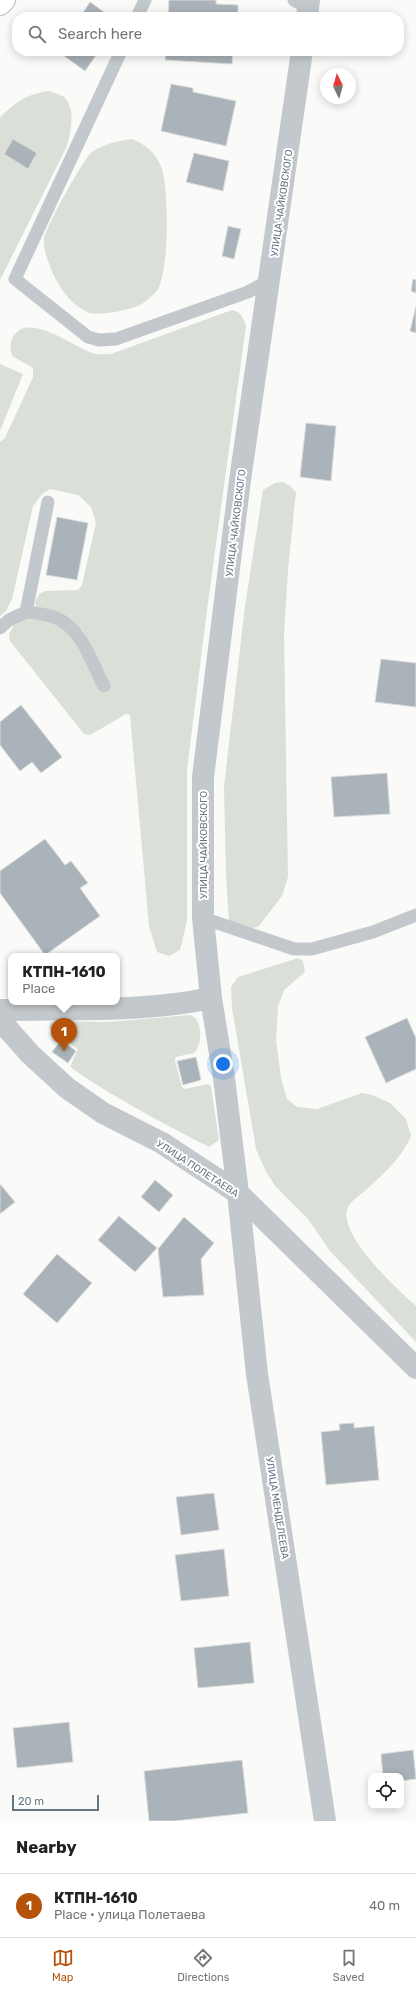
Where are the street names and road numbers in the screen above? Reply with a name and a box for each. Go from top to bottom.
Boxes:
street label: УЛИЦА ЧАЙКОВСКОГО [269,149,295,257]
street label: УЛИЦА ЧАЙКОВСКОГО [223,469,249,577]
street label: УЛИЦА ЧАЙКОВСКОГО [198,791,210,899]
street label: УЛИЦА ПОЛЕТАЕВА [154,1138,241,1200]
street label: УЛИЦА МЕНДЕЛЕЕВА [263,1456,291,1560]

